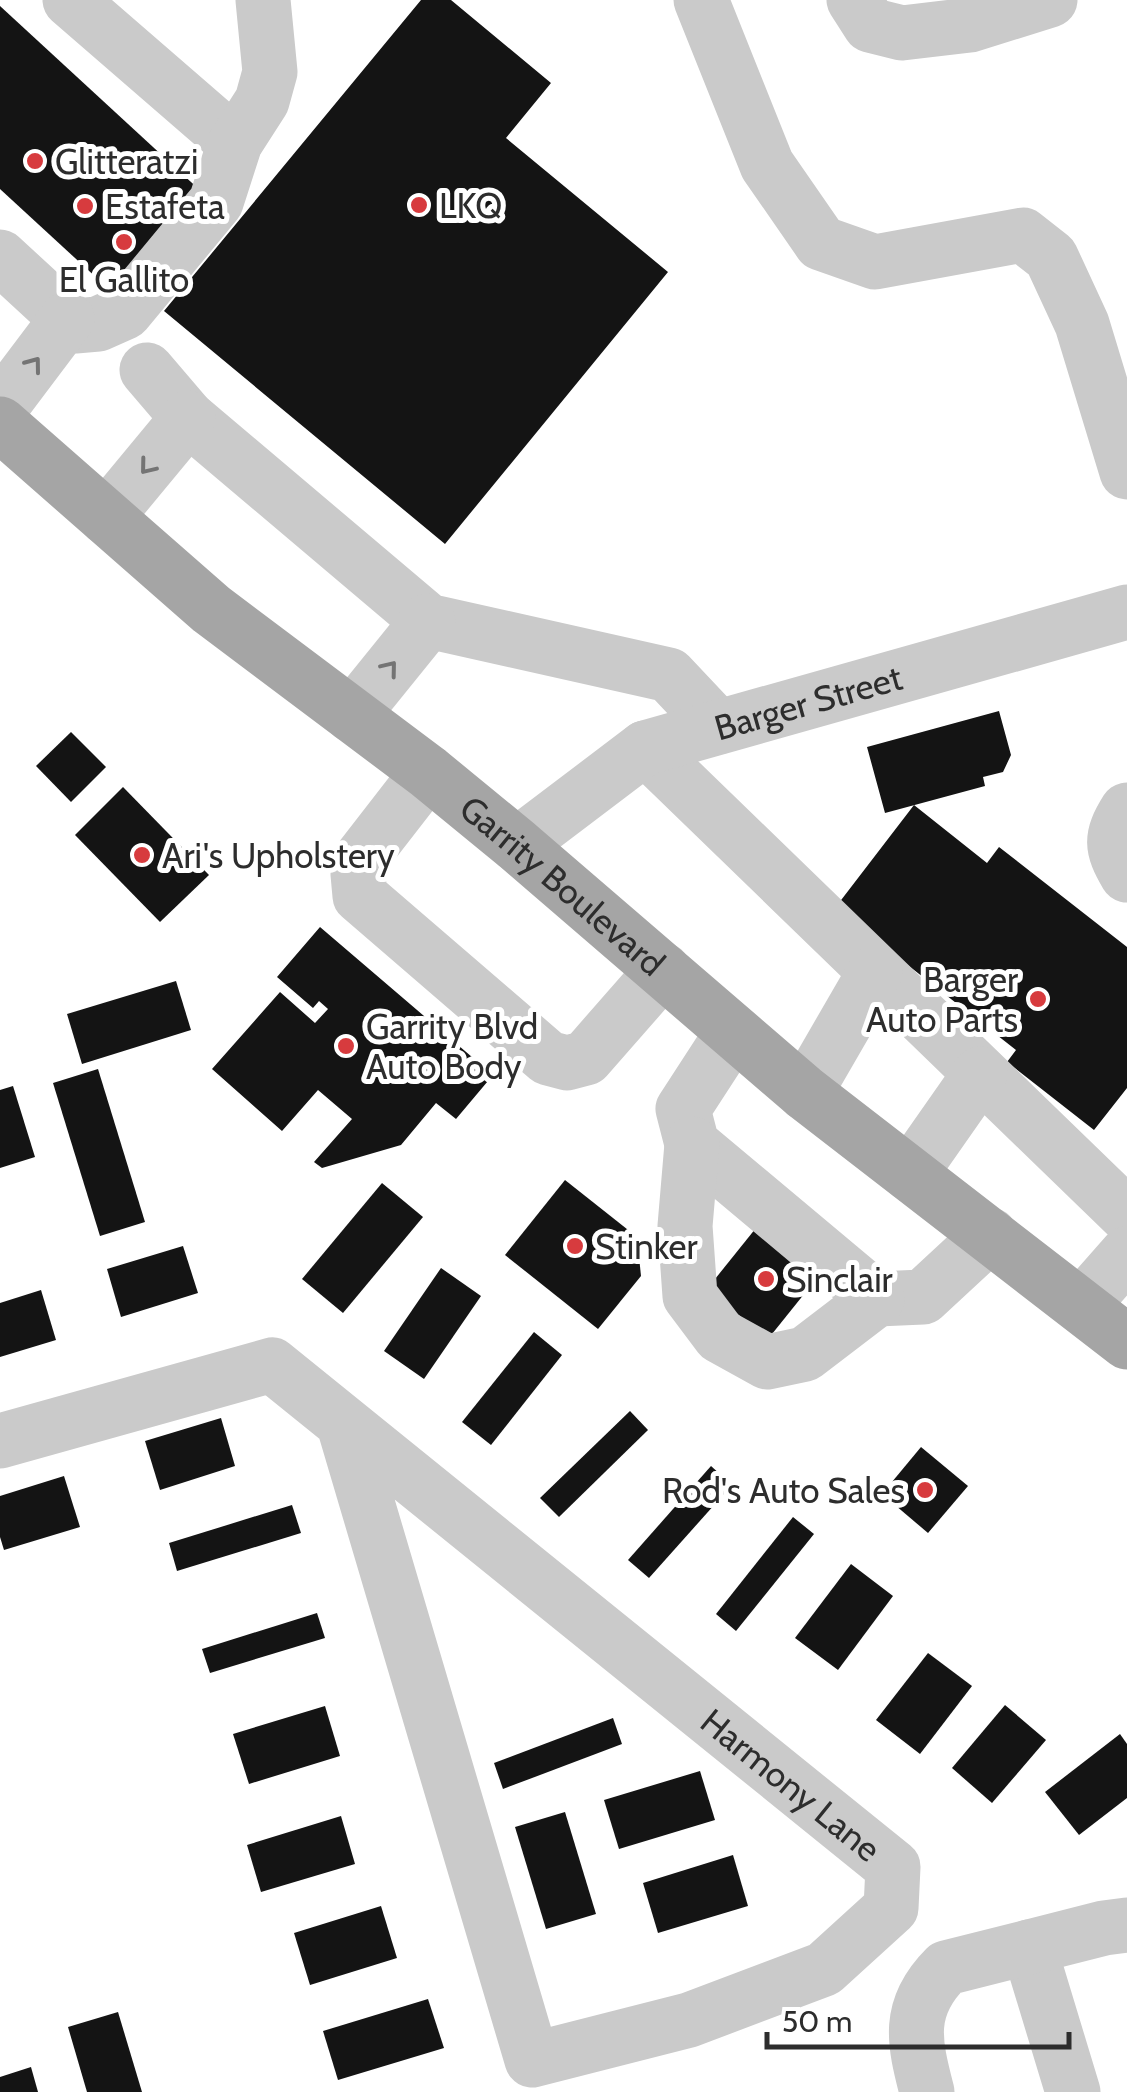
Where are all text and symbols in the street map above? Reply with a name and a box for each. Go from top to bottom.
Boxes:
place label: Glitteratzi [55,140,198,183]
marker: Glitteratzi [24,150,46,172]
place label: LKQ [439,184,502,227]
place label: Estafeta [105,185,225,228]
marker: LKQ [408,194,430,216]
marker: Estafeta [74,195,96,217]
marker: El Gallito [113,231,135,253]
place label: El Gallito [59,258,189,301]
one-way arrow [22,357,39,375]
one-way arrow [141,456,159,474]
street label: Barger Street [709,655,907,749]
one-way arrow [378,661,396,679]
street label: Garrity Boulevard [452,786,674,984]
place label: Ari's Upholstery [162,834,395,877]
marker: Ari's Upholstery [131,844,153,866]
place label: Barger Auto Parts [866,958,1018,1041]
marker: Barger Auto Parts [1027,988,1049,1010]
place label: Garrity Blvd Auto Body [366,1005,538,1088]
marker: Garrity Blvd Auto Body [335,1035,357,1057]
place label: Stinker [595,1225,698,1268]
marker: Stinker [564,1235,586,1257]
place label: Sinclair [786,1258,893,1301]
marker: Sinclair [755,1268,777,1290]
place label: Rod's Auto Sales [662,1469,905,1512]
marker: Rod's Auto Sales [914,1479,936,1501]
street label: Harmony Lane [693,1699,890,1870]
scale bar [767,1987,1070,2049]
text: 50 m [782,2003,852,2040]

